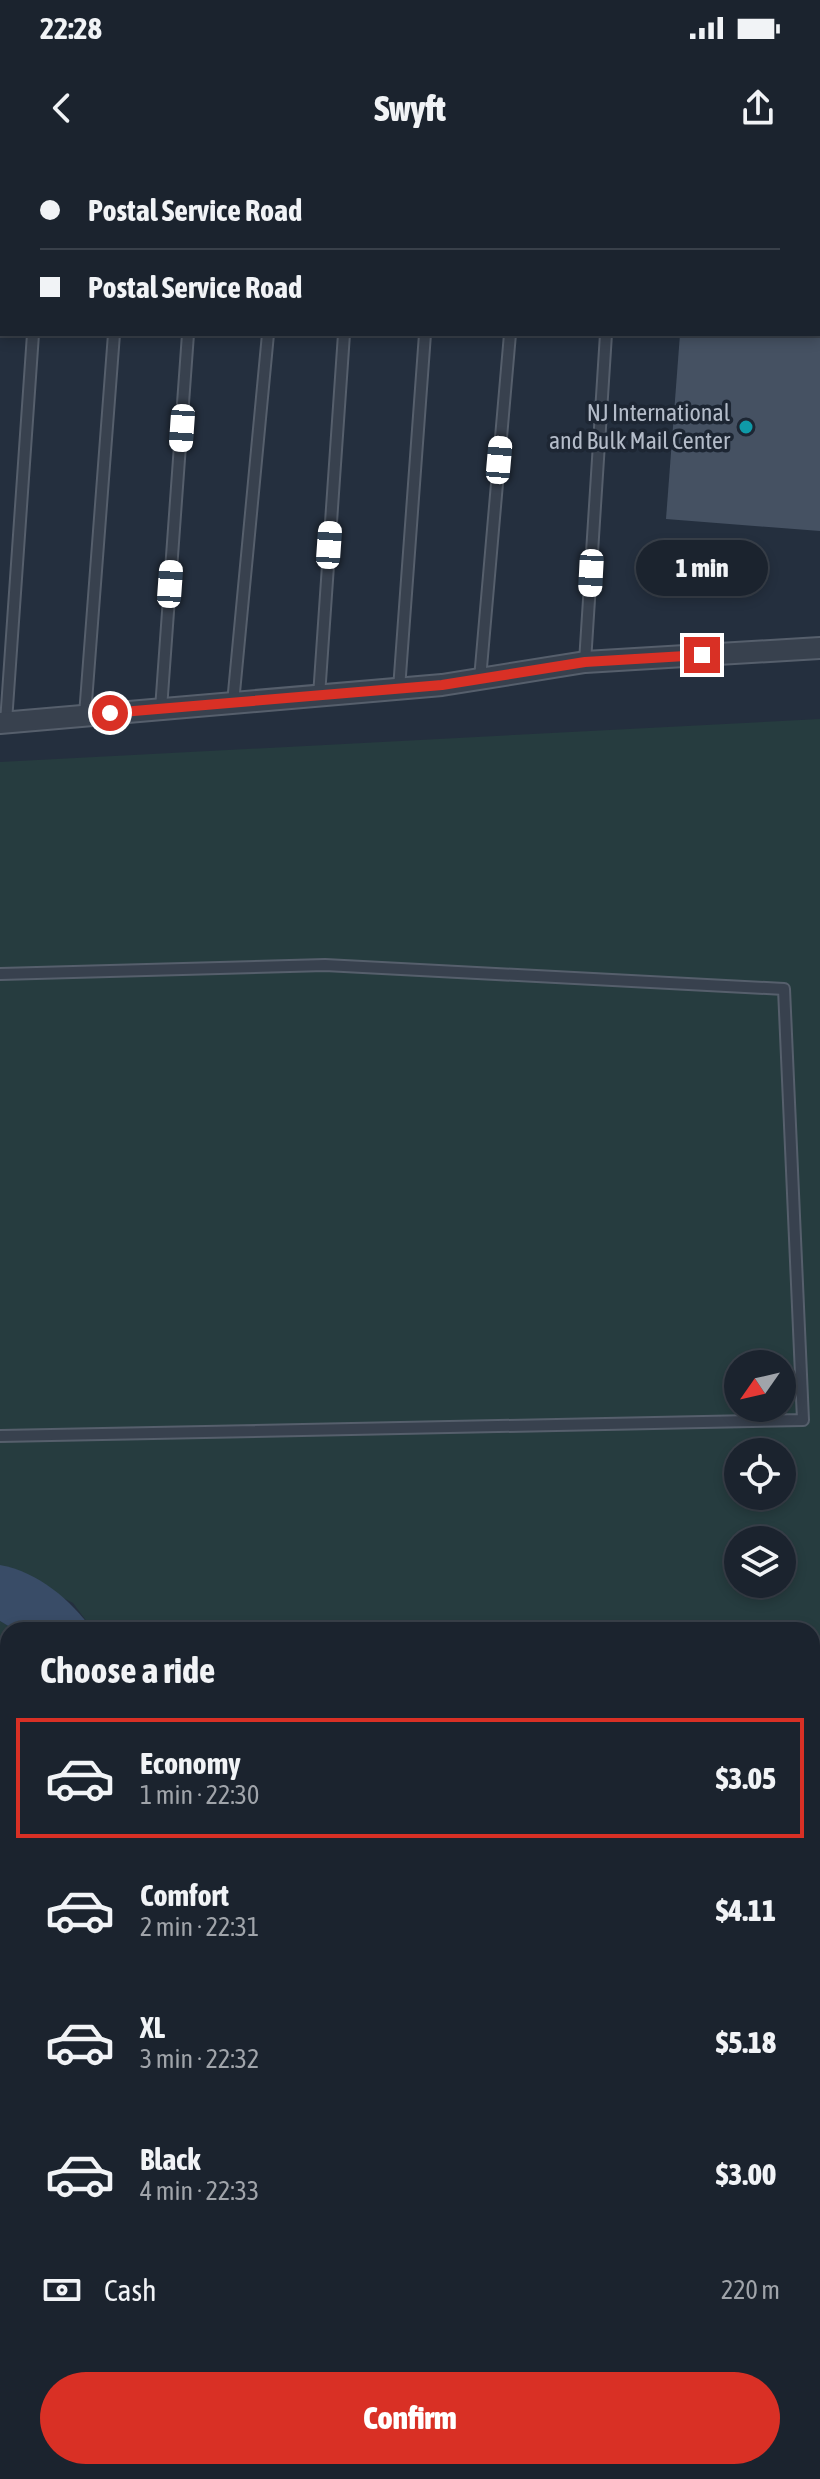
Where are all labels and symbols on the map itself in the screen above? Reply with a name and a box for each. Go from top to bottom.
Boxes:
place label: NJ International and Bulk Mail Center [549,399,731,454]
car [168,403,196,453]
marker: NJ International and Bulk Mail Center [737,418,755,436]
car [485,435,513,485]
car [315,520,343,570]
callout: 1 min [636,539,768,595]
car [578,548,604,598]
car [156,559,184,609]
route end [684,637,720,673]
route start [92,695,128,731]
north arrow [724,1350,796,1422]

